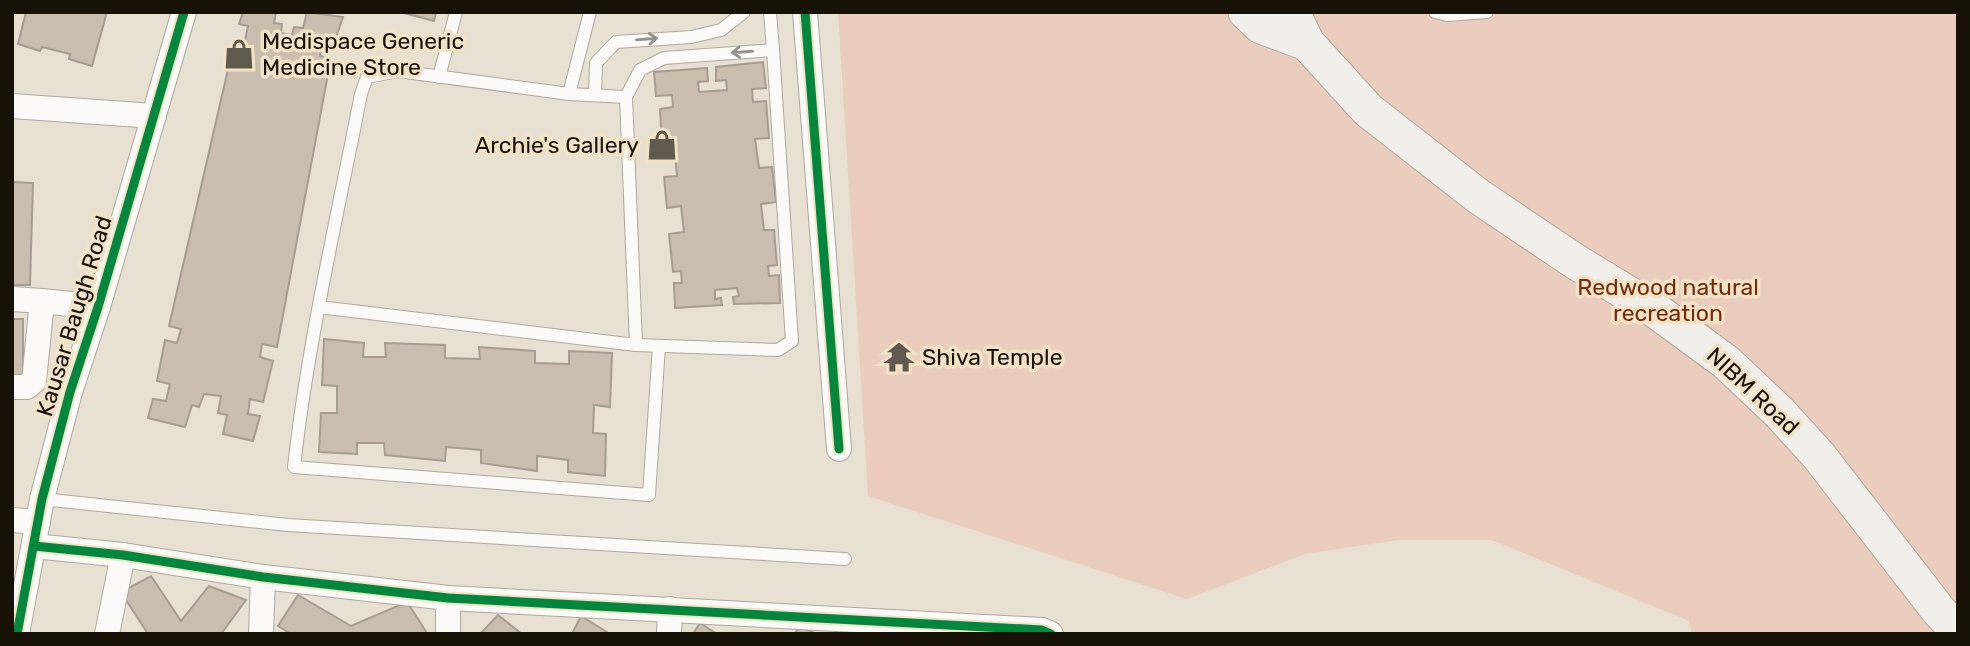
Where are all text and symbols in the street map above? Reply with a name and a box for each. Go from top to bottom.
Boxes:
place label: Medispace Generic Medicine Store [262,27,464,81]
one-way arrow [635,32,658,45]
shop icon: Medispace Generic Medicine Store [222,37,256,71]
one-way arrow [732,46,754,59]
shop icon: Archie's Gallery [645,128,679,162]
place label: Archie's Gallery [475,131,639,159]
street label: Kausar Baugh Road [30,212,118,420]
park label: Redwood natural recreation [1577,273,1759,327]
temple icon: Shiva Temple [882,340,916,374]
street label: NIBM Road [1701,341,1805,441]
place label: Shiva Temple [922,343,1063,371]

